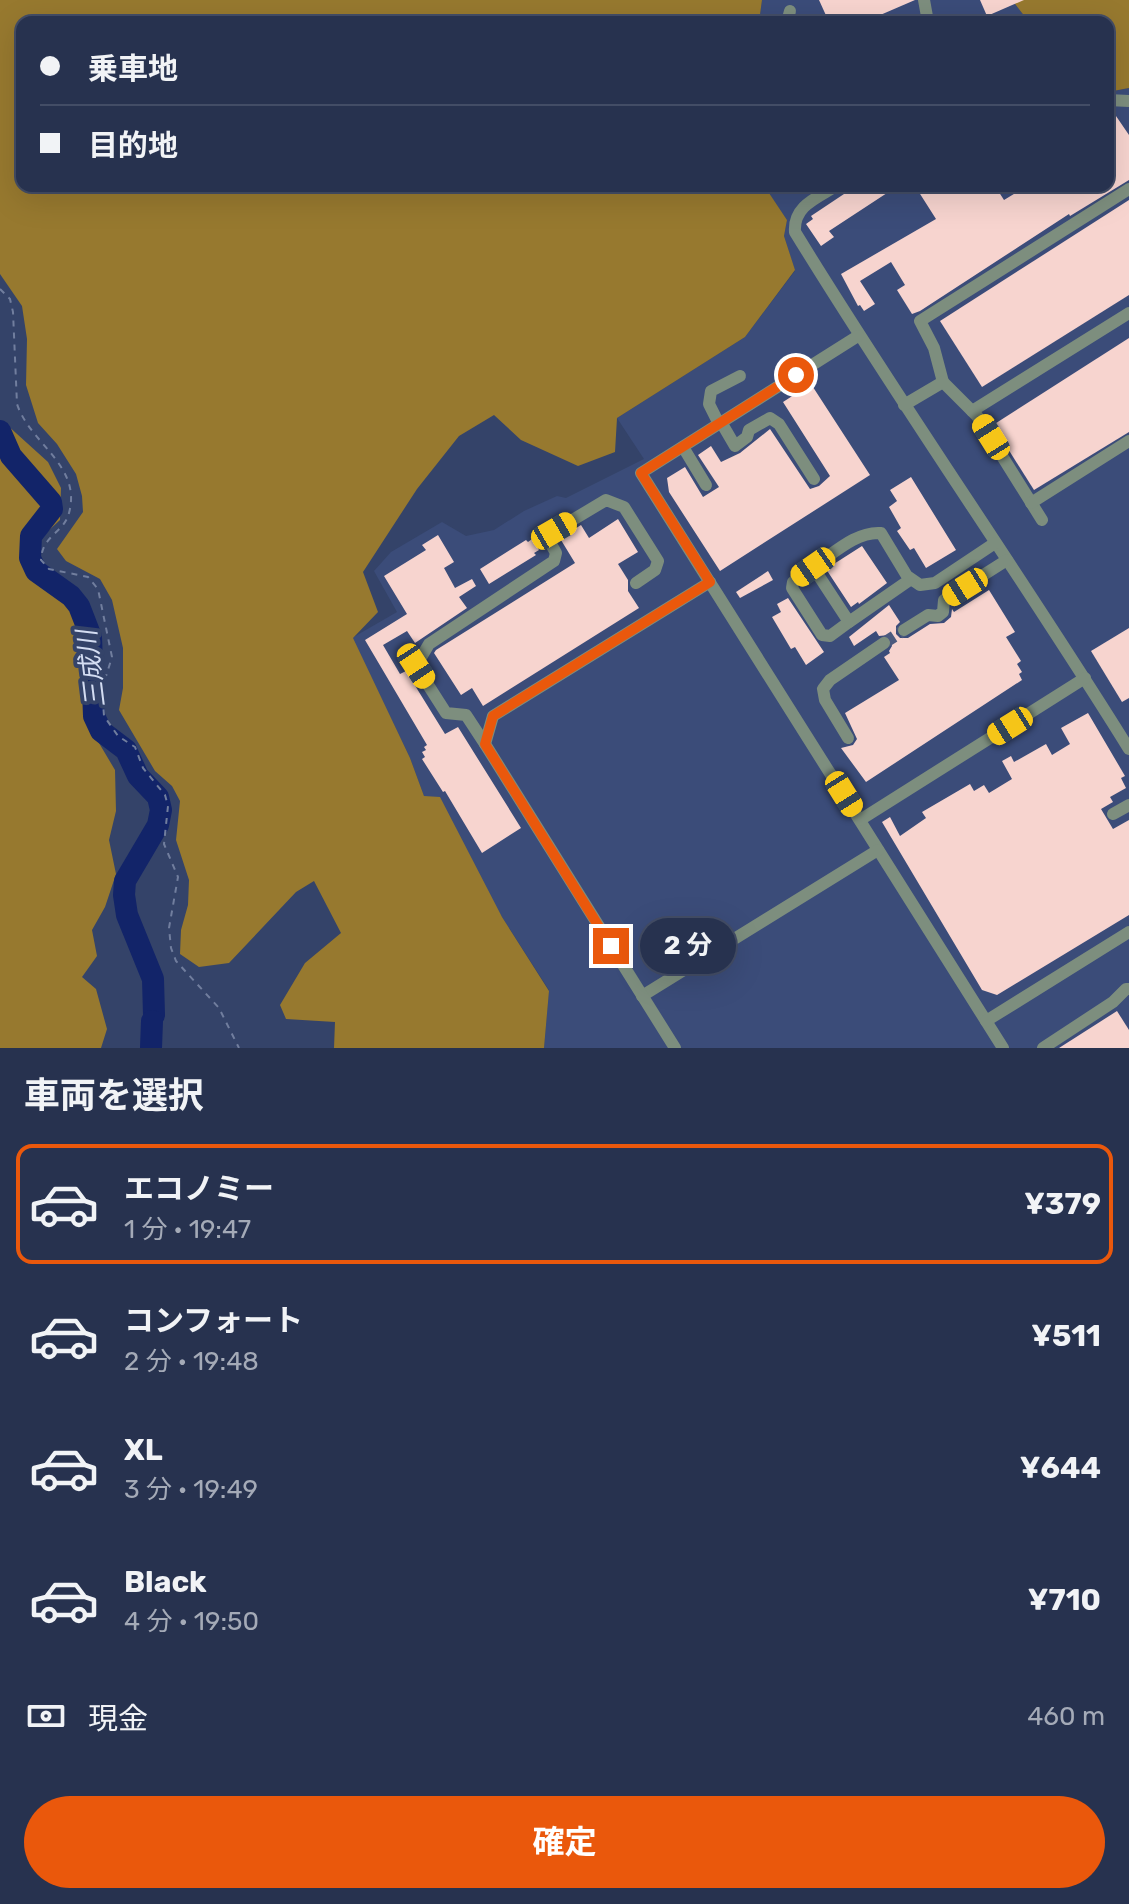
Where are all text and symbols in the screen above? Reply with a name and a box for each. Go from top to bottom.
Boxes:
text: 乗車地 [88,51,178,87]
text: 目的地 [88,128,178,164]
route start [778,357,814,393]
car [968,410,1014,464]
car [527,509,581,553]
car [786,543,840,591]
car [938,564,992,610]
water label: 三成川 [71,625,112,710]
car [393,639,439,693]
car [983,703,1037,749]
car [821,767,867,821]
callout: 2 分 [639,918,735,974]
route end [593,928,629,964]
text: 2 分 [664,930,712,961]
text: 車両を選択 [24,1074,204,1117]
icon: car [28,1168,100,1240]
text: エコノミー [124,1171,274,1207]
text: ¥379 [1024,1186,1101,1222]
text: 1 分 · 19:47 [124,1214,251,1245]
icon: car [28,1300,100,1372]
text: コンフォート [124,1303,303,1339]
text: ¥511 [1031,1318,1101,1354]
text: 2 分 · 19:48 [124,1346,259,1377]
icon: car [28,1432,100,1504]
text: XL [124,1432,163,1468]
text: ¥644 [1020,1450,1101,1486]
text: 3 分 · 19:49 [124,1474,258,1505]
icon: car [28,1564,100,1636]
text: Black [124,1564,207,1600]
text: ¥710 [1028,1582,1101,1618]
text: 4 分 · 19:50 [124,1606,259,1637]
icon: cash [24,1694,68,1738]
text: 現金 [88,1701,148,1737]
text: 460 m [1027,1701,1105,1732]
button: 確定 [24,1796,1105,1888]

